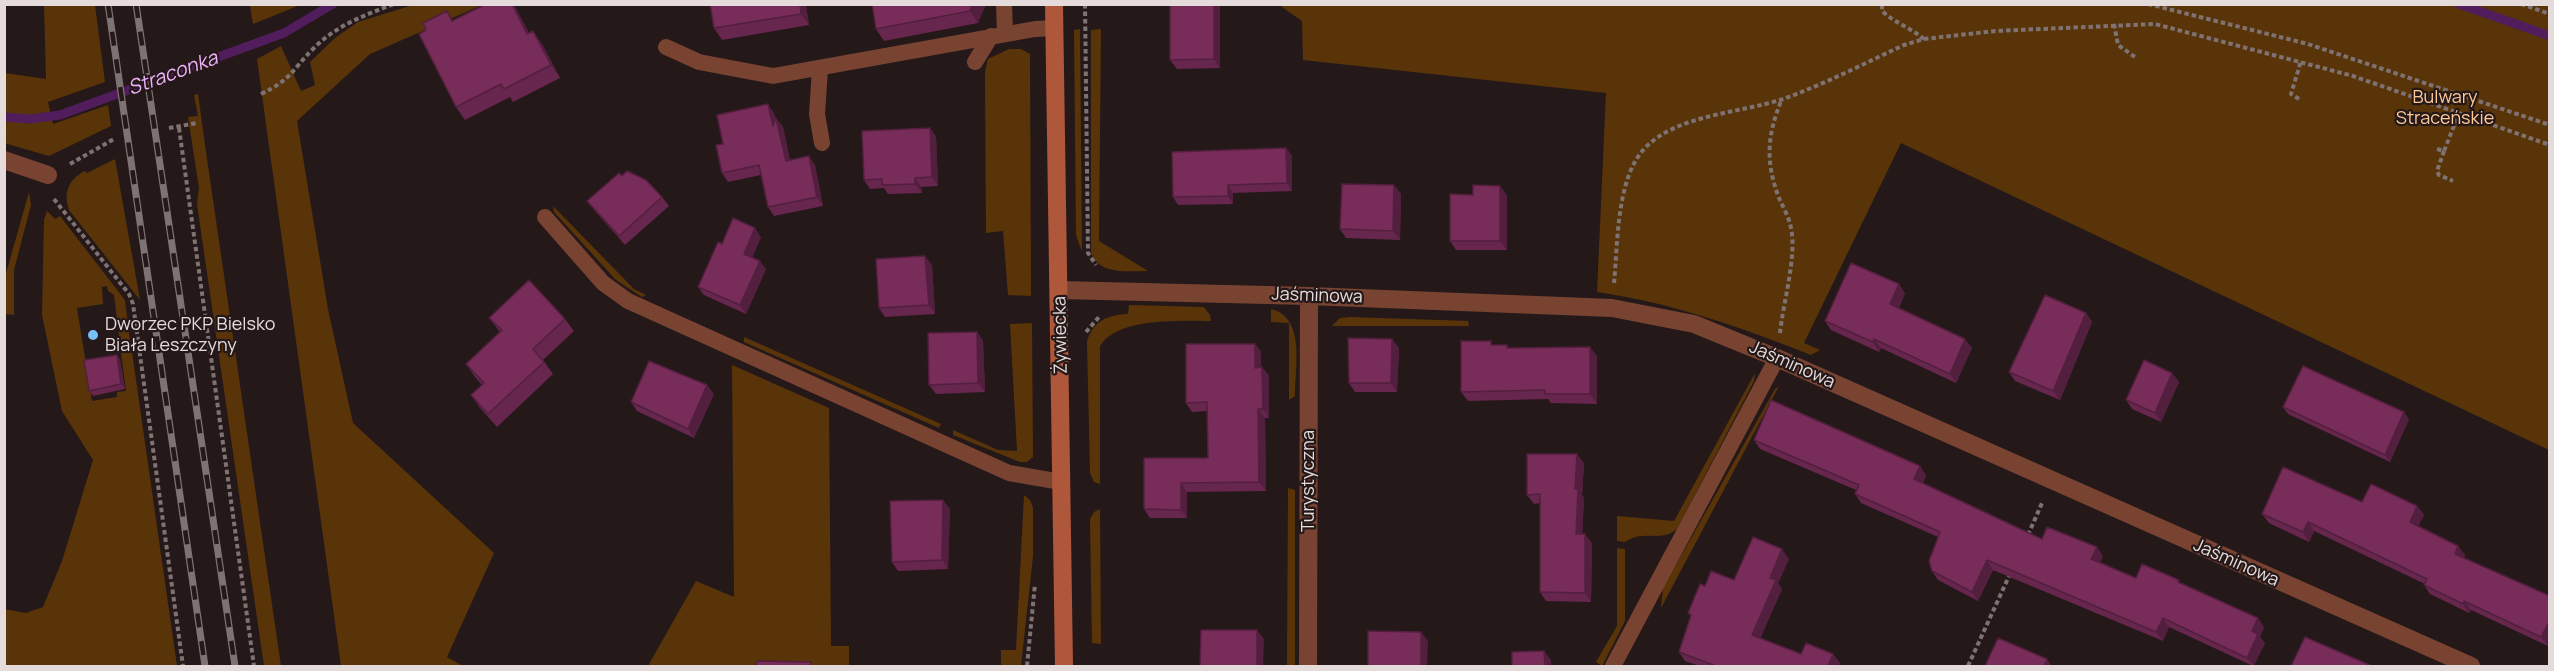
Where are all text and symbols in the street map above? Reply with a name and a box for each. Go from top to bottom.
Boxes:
water label: Straconka [125,47,221,101]
park label: Bulwary Straceńskie [2396,87,2494,130]
street label: Jaśminowa [1271,284,1363,308]
street label: Żywiecka [1050,296,1072,374]
place label: Dworzec PKP Bielsko Biała Leszczyny [105,314,275,356]
marker: Dworzec PKP Bielsko Biała Leszczyny [86,328,100,342]
street label: Jaśminowa [1746,337,1838,393]
street label: Turystyczna [1298,430,1320,532]
street label: Jaśminowa [2190,535,2282,591]

